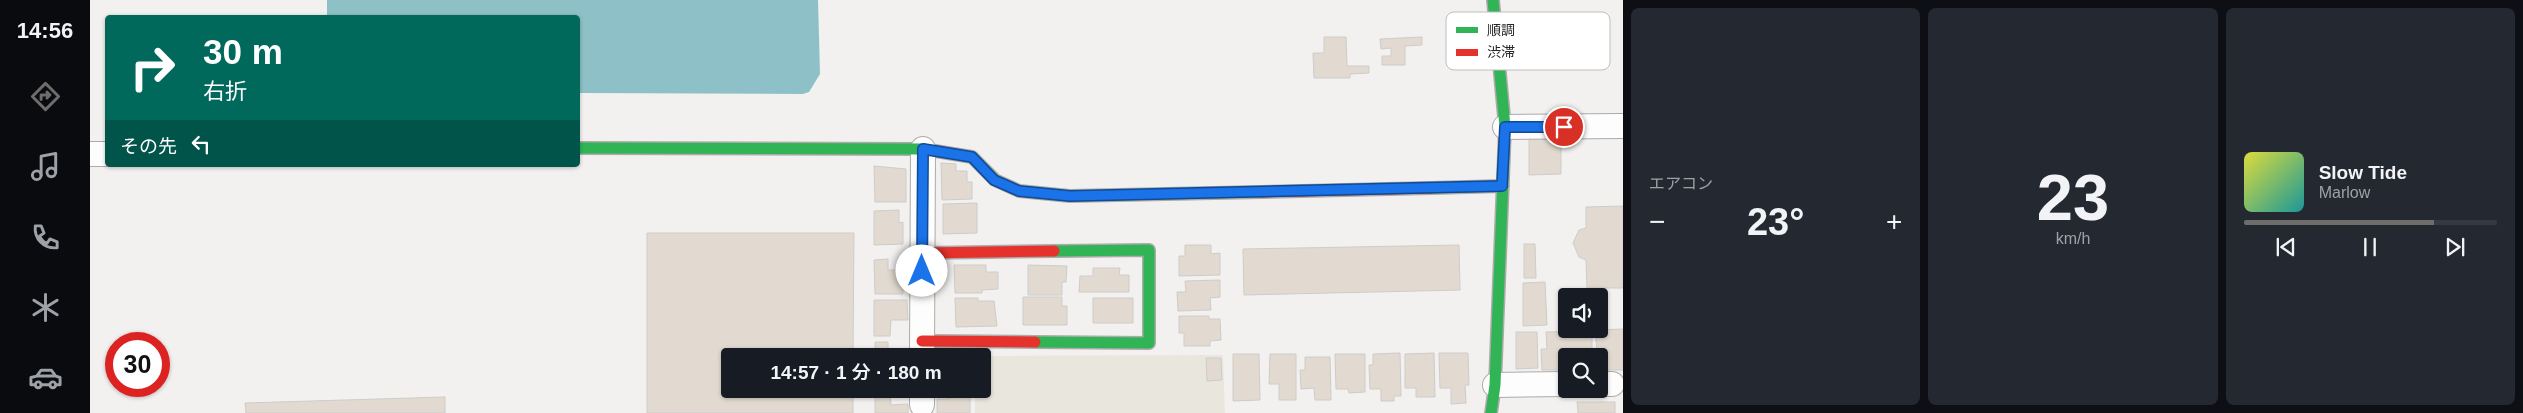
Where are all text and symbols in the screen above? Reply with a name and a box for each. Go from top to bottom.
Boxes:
legend [1446,12,1610,70]
text: 14:56 [17,18,73,43]
text: 順調 [1487,22,1515,38]
text: 30 m [203,32,283,71]
icon: right [120,35,185,100]
text: 渋滞 [1487,44,1515,60]
icon: directions [28,79,63,114]
text: 右折 [203,79,247,104]
pin [1543,106,1585,148]
icon: arrive [1550,113,1578,141]
icon: left [187,130,215,158]
text: その先 [120,136,177,157]
icon: music [28,149,63,184]
text: 23 [2037,161,2109,234]
text: Slow Tide [2319,162,2407,183]
text: エアコン [1649,175,1713,192]
text: Marlow [2319,184,2370,201]
text: 23° [1747,201,1804,243]
text: − [1649,206,1665,237]
text: + [1886,206,1902,237]
icon: phone [28,220,63,255]
text: km/h [2056,230,2090,247]
icon: previous [2272,233,2300,261]
icon: pause [2356,233,2384,261]
icon: next [2441,233,2469,261]
position arrow [895,244,947,296]
map controls [1558,288,1608,398]
button: sound [1558,288,1608,338]
icon: climate [28,290,63,325]
speed limit sign: 30 [105,332,170,397]
button: search [1558,348,1608,398]
icon: car [28,360,63,395]
text: 14:57 · 1 分 · 180 m [770,362,942,383]

